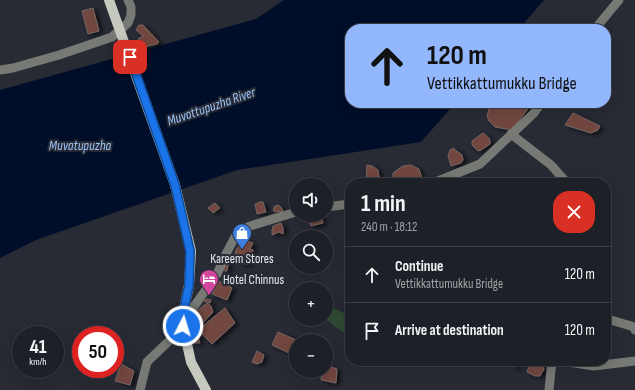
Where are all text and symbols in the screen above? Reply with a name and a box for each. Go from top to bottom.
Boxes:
text: 120 m [427,39,487,72]
pin [113,40,147,74]
icon: ahead [361,40,413,92]
icon: arrive [119,46,141,68]
text: Vettikkattumukku Bridge [427,73,577,94]
water label: Muvattupuzha River [165,83,259,130]
water label: Muvatupuzha [49,137,112,154]
map controls [289,178,333,378]
button: sound [289,178,333,222]
text: 1 min [361,189,406,218]
button: close [553,191,595,233]
text: 240 m · 18:12 [361,219,417,235]
shop icon: Kareem Stores [231,222,253,250]
button: search [289,230,333,274]
place label: Kareem Stores [210,251,274,267]
text: Continue [395,257,444,276]
icon: ahead [361,264,383,286]
text: 120 m [565,265,595,284]
hotel icon: Hotel Chinnus [198,268,220,296]
place label: Hotel Chinnus [223,272,284,288]
text: Vettikkattumukku Bridge [395,276,503,292]
button: + [289,282,333,326]
position arrow [162,305,204,347]
icon: arrive [361,320,383,342]
text: Arrive at destination [395,321,504,340]
text: 120 m [565,321,595,340]
speed limit sign: 50 [72,326,124,378]
button: − [289,334,333,378]
text: 41 [29,335,47,359]
text: km/h [29,356,47,368]

